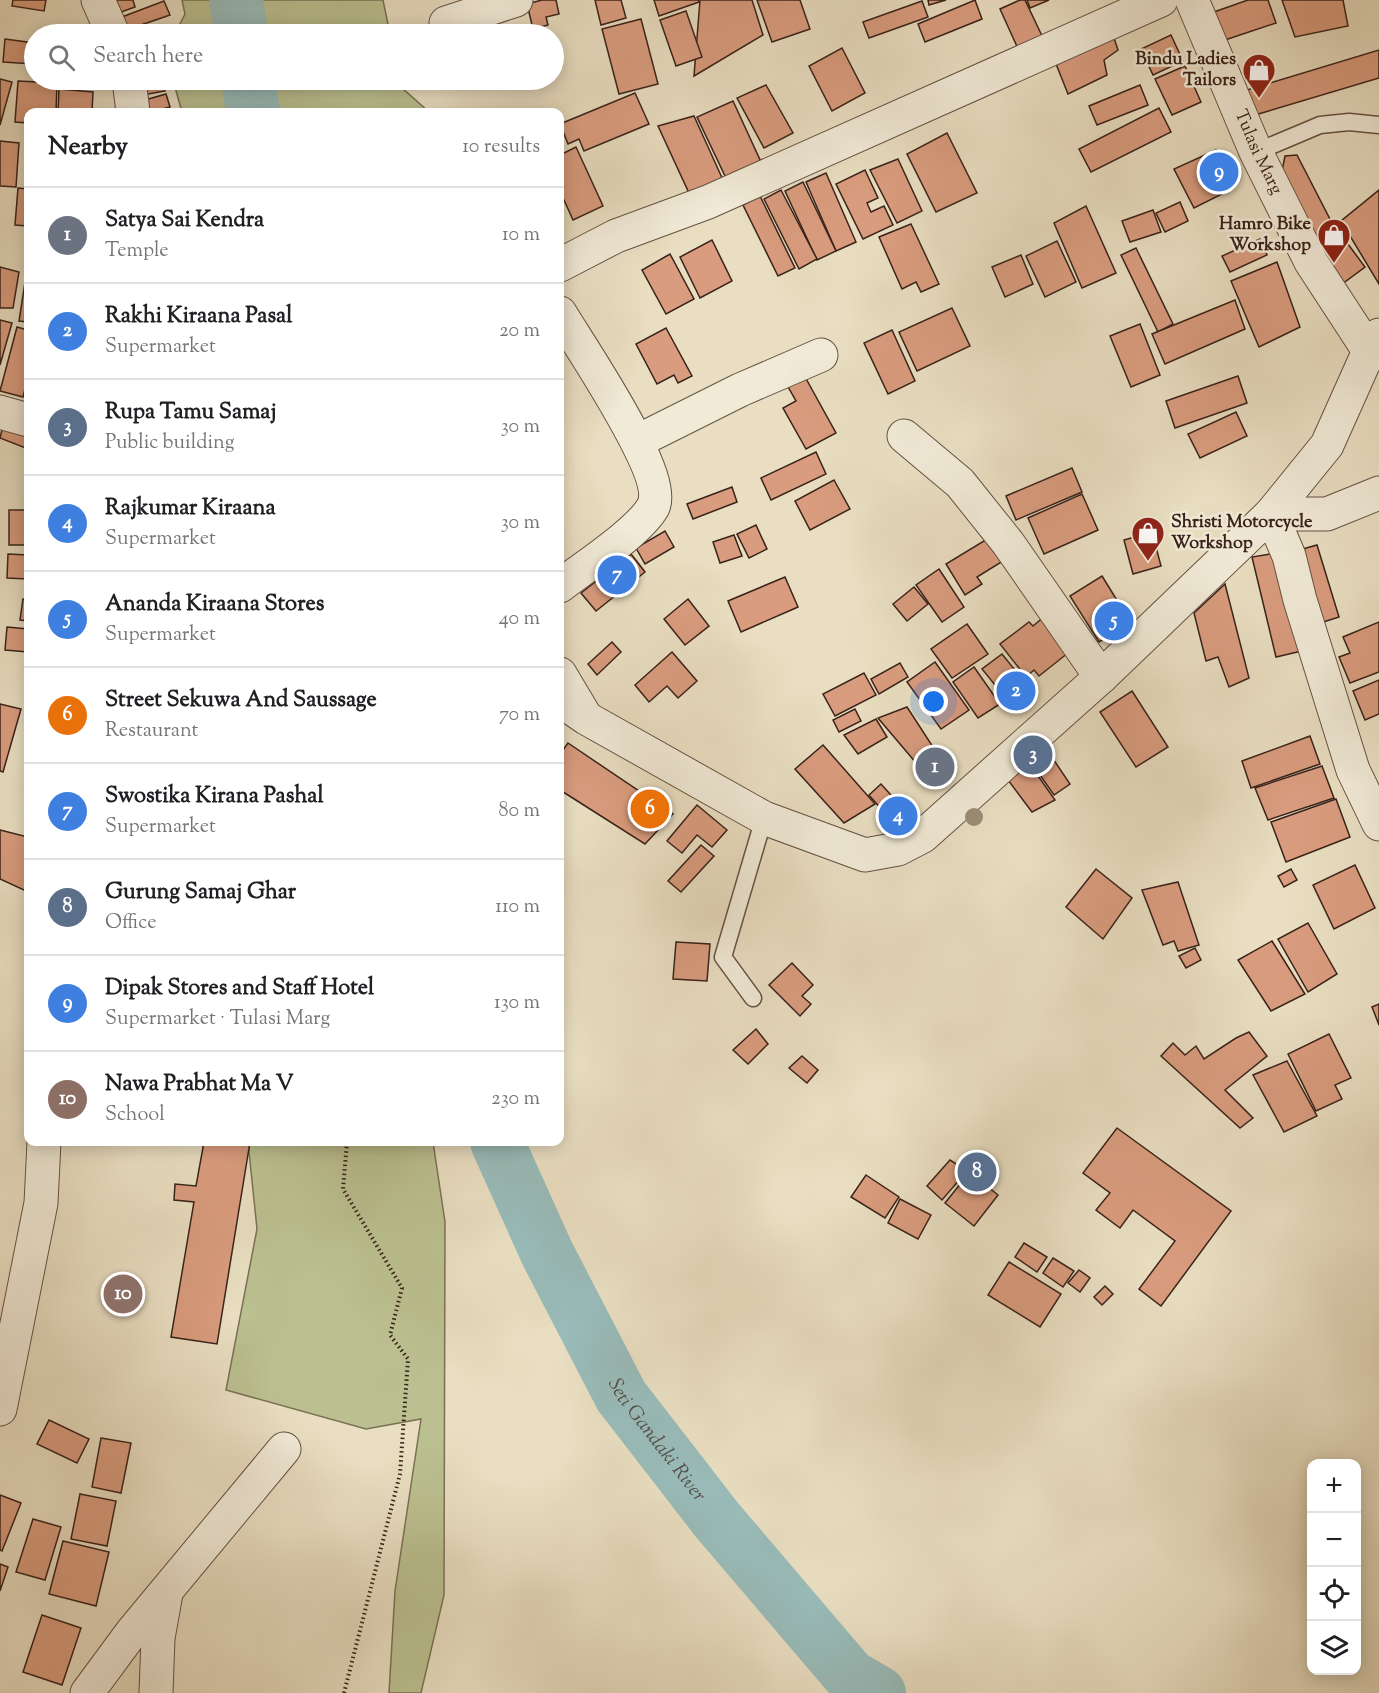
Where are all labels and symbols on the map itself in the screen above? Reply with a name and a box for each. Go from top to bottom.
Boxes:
place label: Bindu Ladies Tailors [1135,47,1236,94]
shop icon: Bindu Ladies Tailors [1241,52,1277,99]
street label: Tulasi Marg [1227,106,1289,200]
pin: 9 [1200,150,1238,195]
place label: Hamro Bike Workshop [1219,212,1312,259]
shop icon: Hamro Bike Workshop [1316,217,1352,264]
place label: Shristi Motorcycle Workshop [1171,510,1313,557]
shop icon: Shristi Motorcycle Workshop [1130,515,1166,562]
pin: 7 [598,552,636,598]
pin: 5 [1094,598,1134,644]
pin: 2 [996,668,1036,714]
your location [919,687,948,716]
pin: 3 [1014,732,1052,777]
pin: 1 [916,744,954,789]
pin: 6 [630,786,670,832]
pin: 4 [878,794,918,838]
pin: 8 [958,1150,996,1194]
pin: 10 [104,1272,142,1316]
water label: Seti Gandaki River [600,1373,712,1508]

